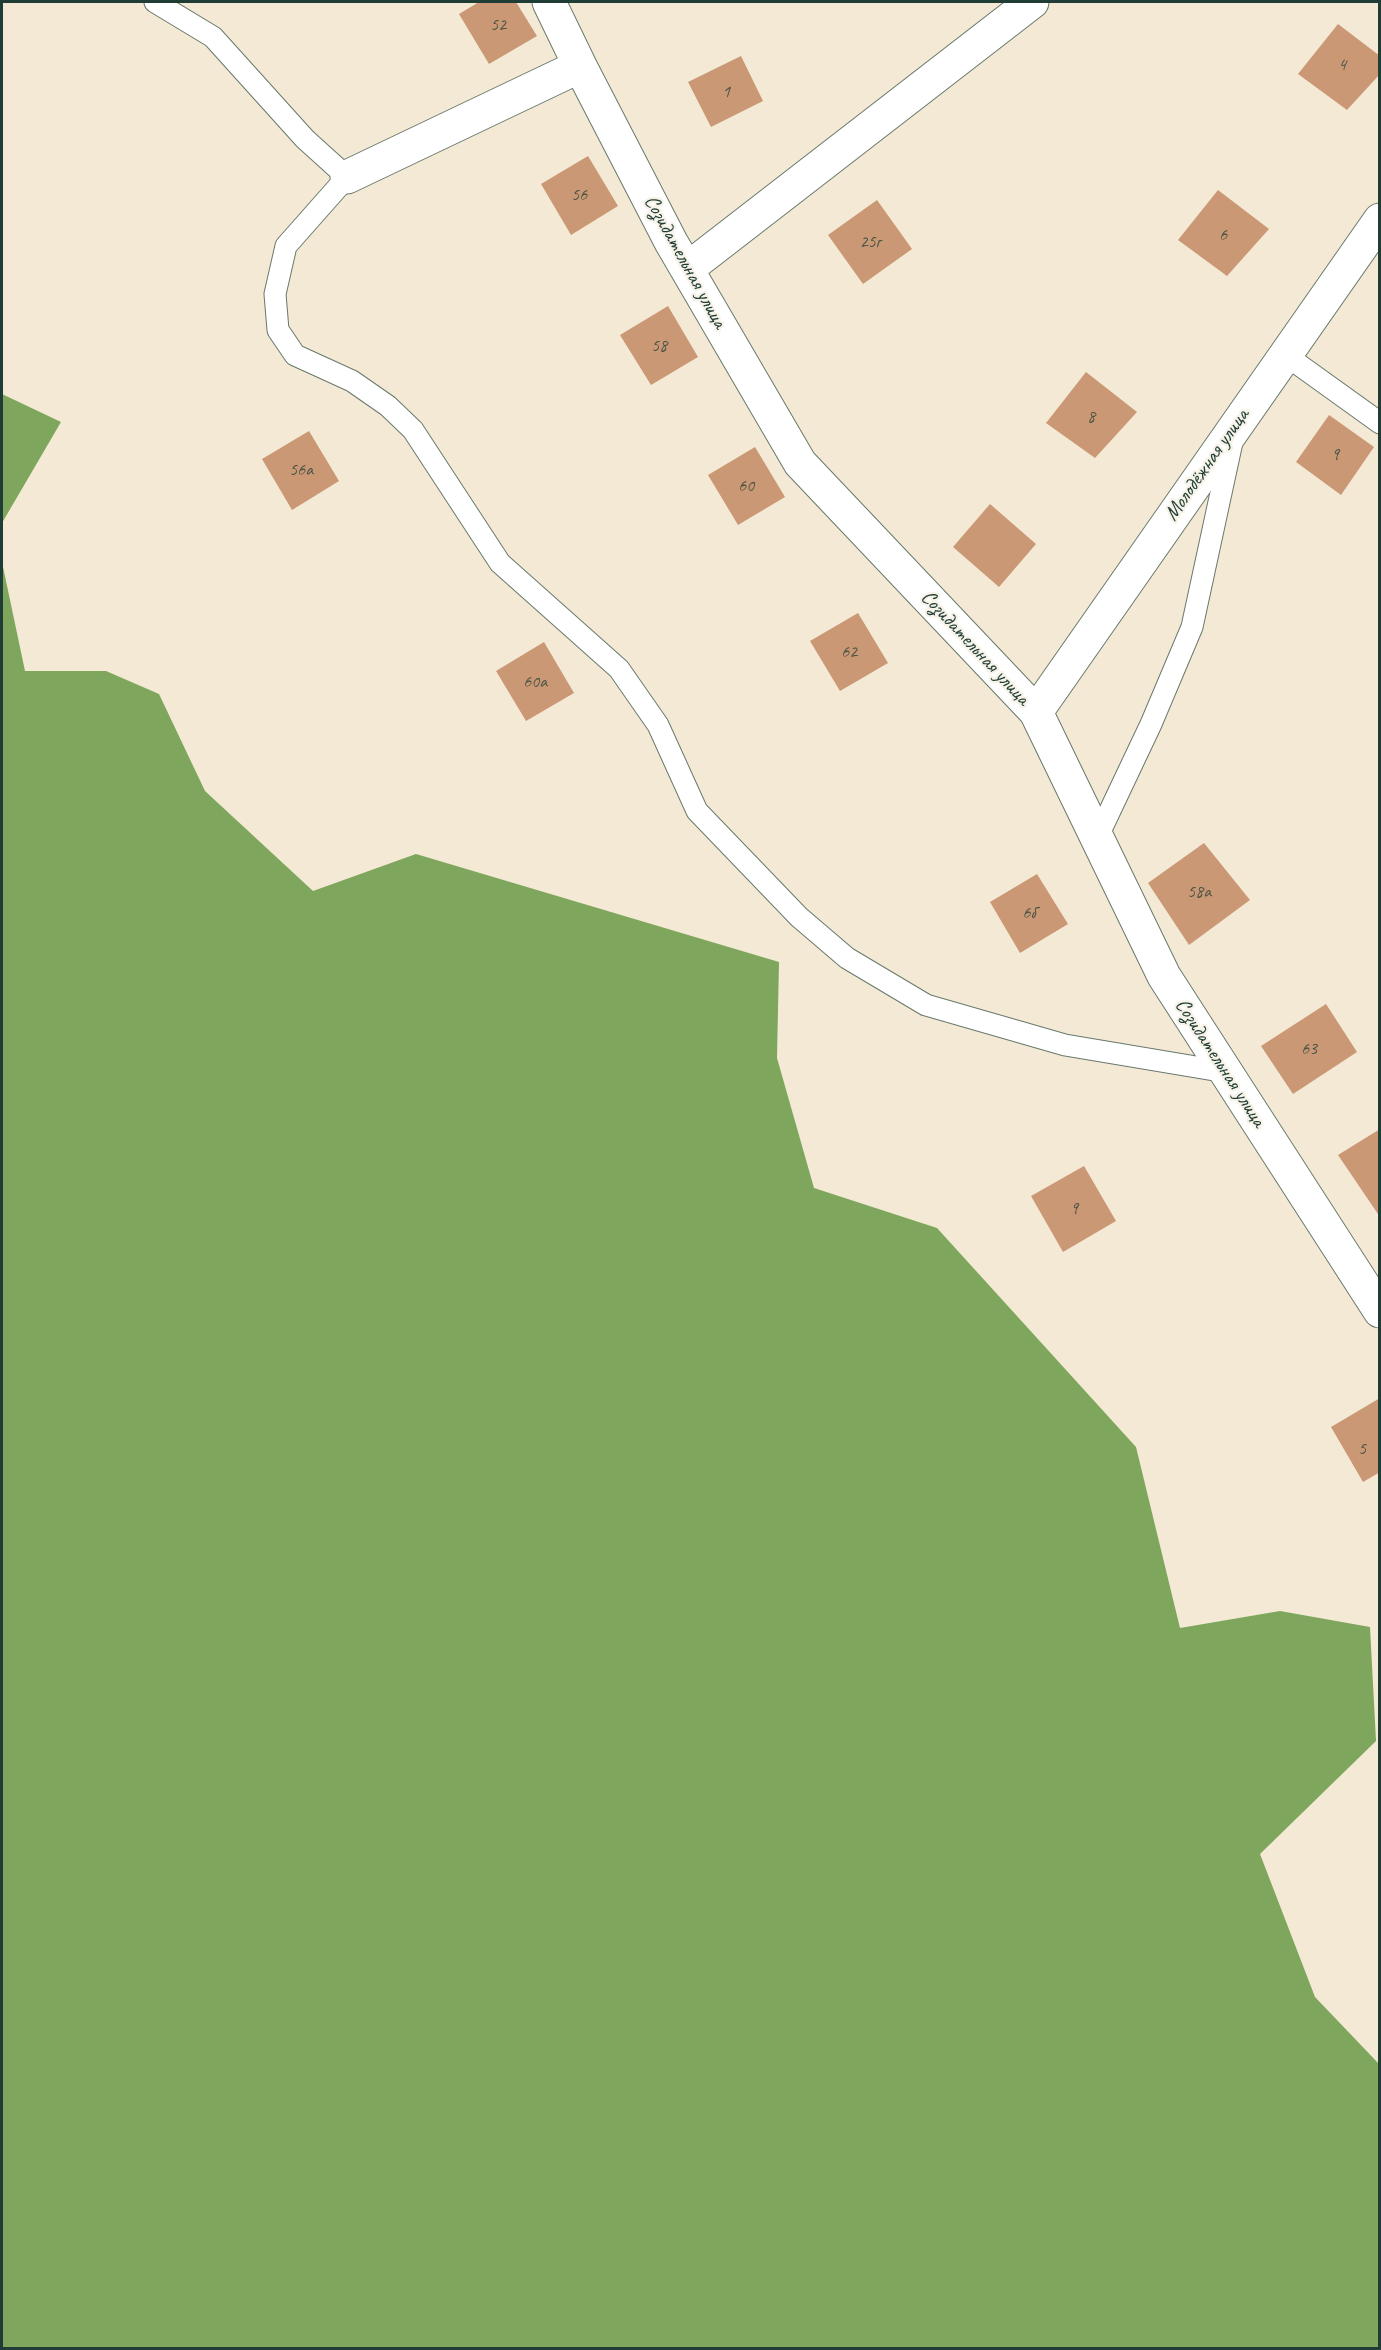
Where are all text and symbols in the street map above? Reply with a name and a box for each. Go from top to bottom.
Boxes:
house number: 52 [490,14,506,36]
house number: 4 [1338,54,1346,76]
house number: 1 [722,81,730,103]
house number: 56 [571,184,587,206]
street label: Созидательная улица [638,191,732,333]
house number: 6 [1219,224,1227,246]
house number: 25г [859,231,881,253]
house number: 58 [651,335,667,357]
street label: Молодёжная улица [1159,404,1255,526]
house number: 8 [1087,406,1095,428]
house number: 9 [1331,444,1339,466]
house number: 56а [289,459,313,481]
house number: 60 [738,475,754,497]
street label: Созидательная улица [915,585,1035,711]
house number: 62 [841,641,857,663]
house number: 60а [523,671,547,693]
house number: 58а [1187,881,1211,903]
house number: 6б [1022,902,1036,924]
street label: Созидательная улица [1169,994,1271,1132]
house number: 63 [1301,1038,1317,1060]
house number: 9 [1070,1198,1078,1220]
house number: 5 [1358,1438,1366,1460]

